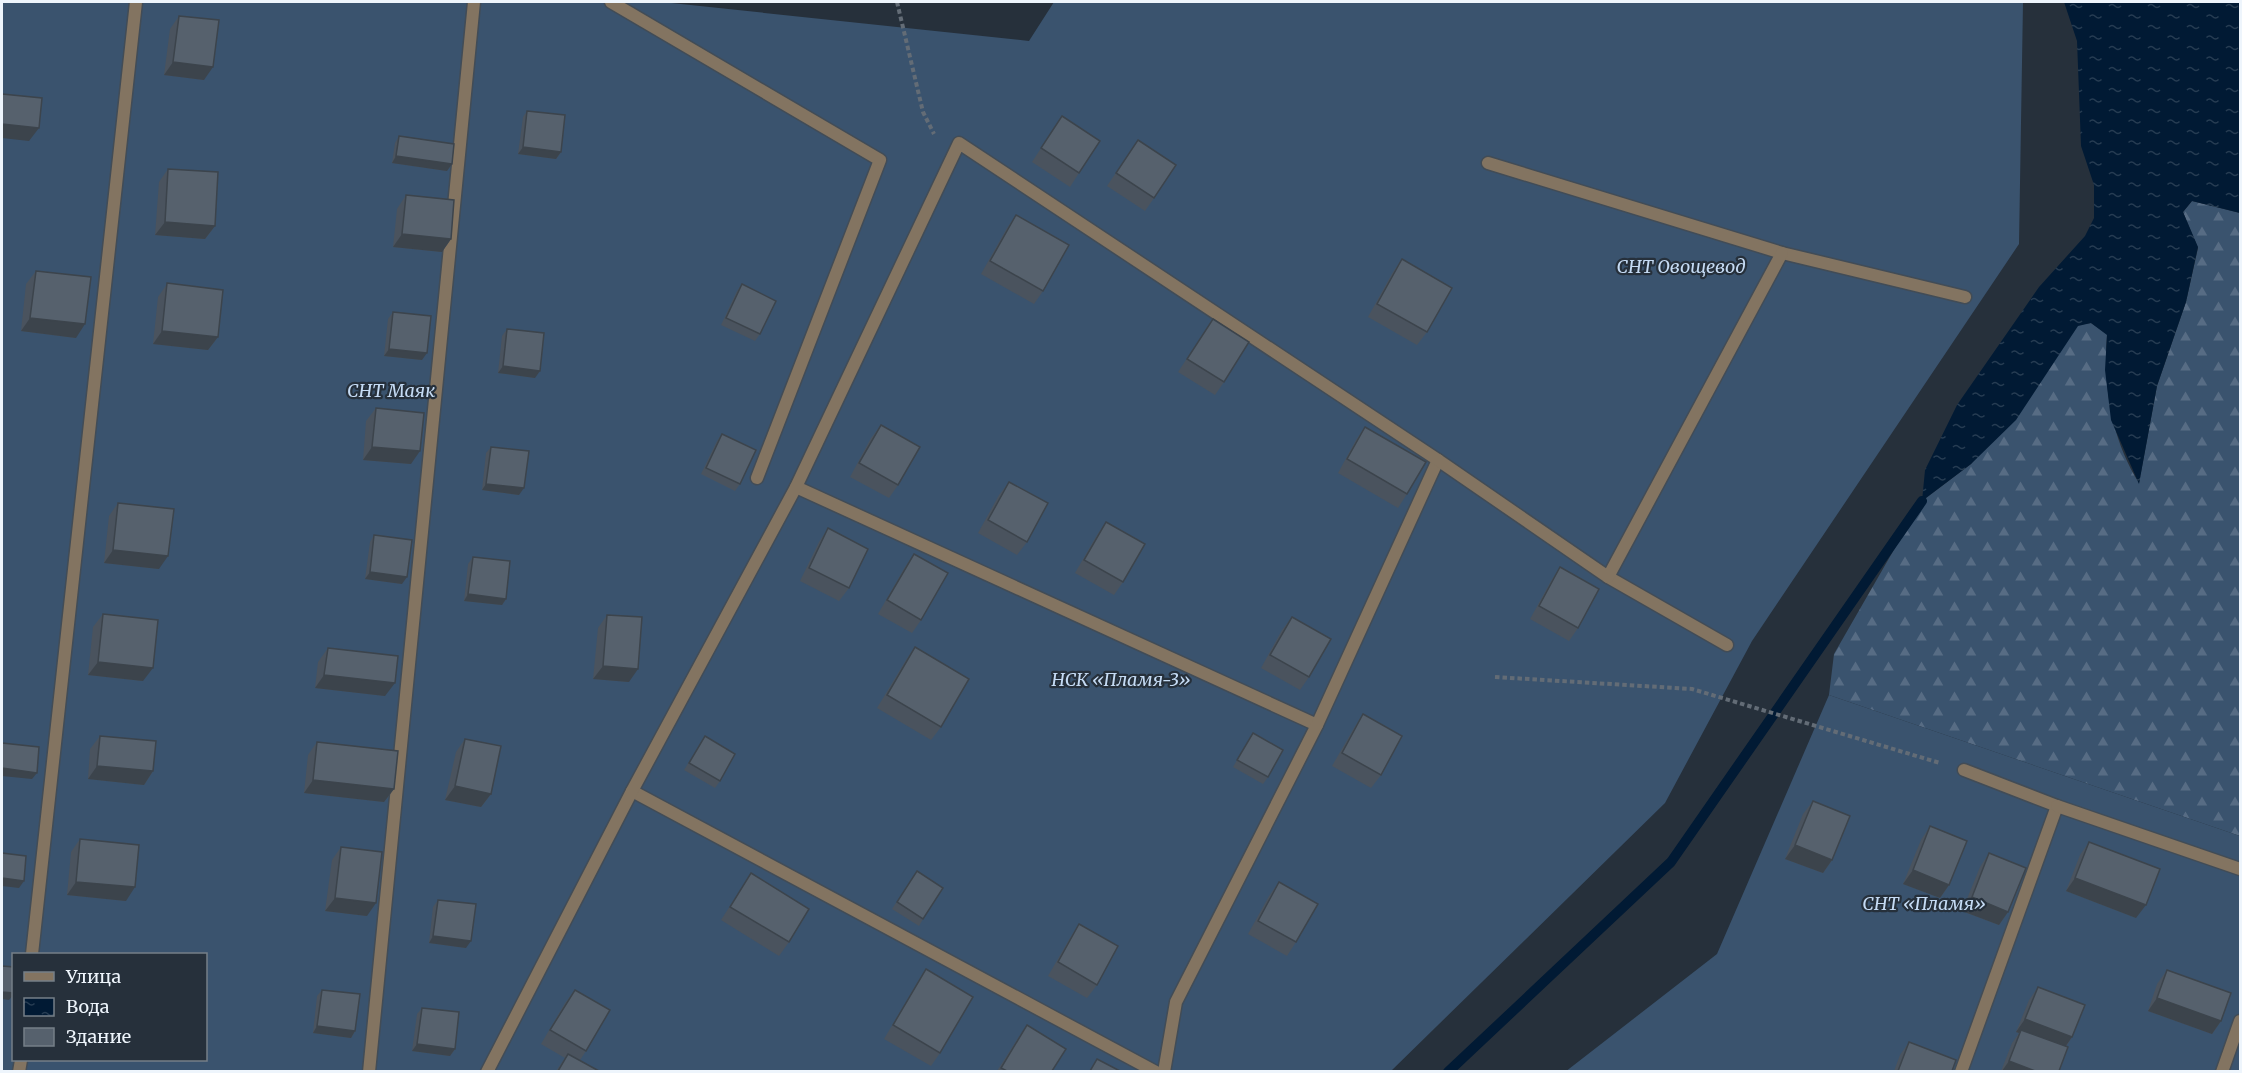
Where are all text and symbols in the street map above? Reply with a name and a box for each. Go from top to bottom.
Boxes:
park label: СНТ Овощевод [1616,255,1746,278]
park label: СНТ Маяк [347,379,435,402]
park label: НСК «Пламя-3» [1051,668,1191,691]
park label: СНТ «Пламя» [1862,892,1986,915]
legend [12,953,207,1061]
text: Улица [65,965,121,988]
text: Вода [66,995,110,1018]
text: Здание [66,1025,131,1048]

